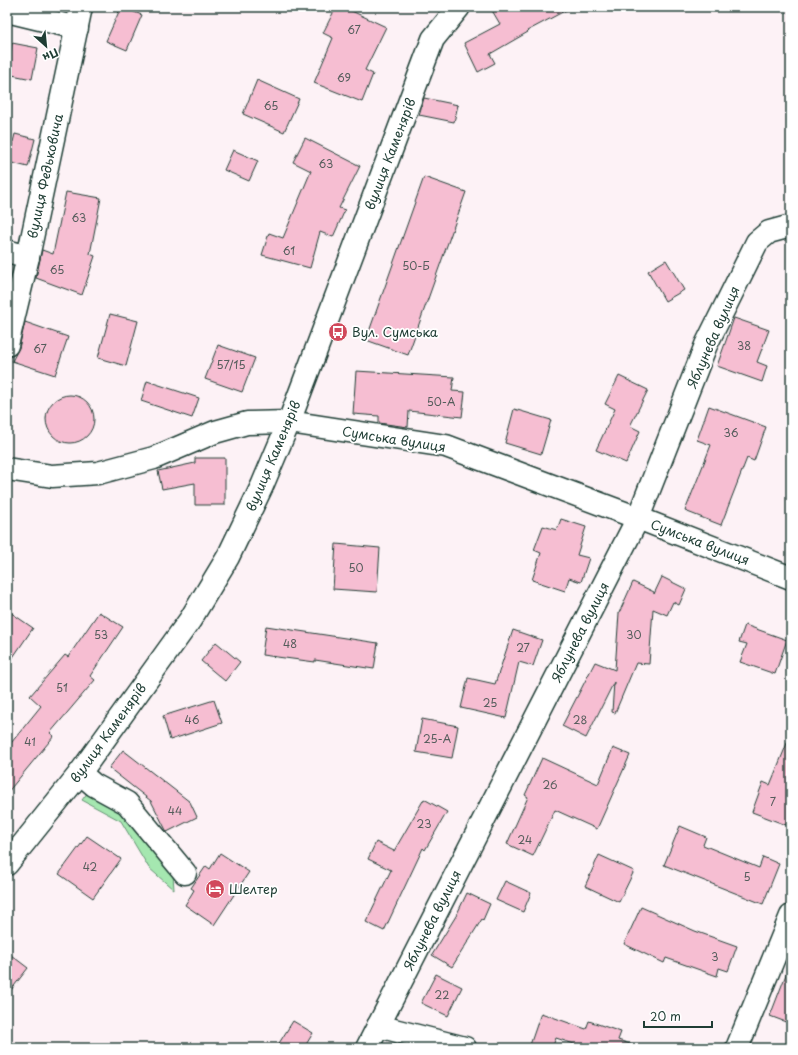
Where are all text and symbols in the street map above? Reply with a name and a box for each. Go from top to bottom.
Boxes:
house number: 67 [347,21,361,38]
north arrow [26,26,66,66]
text: Пн [40,44,62,67]
house number: 69 [337,69,351,86]
street label: вулиця Каменярів [359,95,420,213]
house number: 65 [264,97,278,114]
street label: вулиця Федьковича [22,111,67,240]
house number: 63 [319,155,333,172]
house number: 63 [72,209,86,226]
house number: 61 [283,242,295,259]
house number: 50-Б [402,257,430,274]
house number: 65 [50,261,64,278]
street label: Яблунева вулиця [681,283,744,391]
bus stop icon: Вул. Сумська [327,321,349,343]
place label: Вул. Сумська [352,322,439,341]
house number: 38 [737,337,751,354]
house number: 67 [33,340,47,357]
house number: 57/15 [216,356,246,373]
house number: 50-А [427,393,456,410]
street label: вулиця Каменярів [241,397,305,514]
street label: Сумська вулиця [341,421,447,456]
house number: 36 [724,424,739,441]
street label: Сумська вулиця [648,514,752,569]
house number: 50 [348,559,364,576]
street label: Яблунева вулиця [546,578,613,685]
house number: 53 [94,626,108,643]
house number: 30 [626,626,642,643]
house number: 48 [283,635,297,652]
house number: 27 [516,639,530,656]
house number: 51 [56,679,68,696]
street label: вулиця Каменярів [65,679,150,786]
house number: 25 [483,694,497,711]
house number: 46 [185,711,200,728]
house number: 28 [573,711,587,728]
house number: 25-А [423,730,452,747]
house number: 41 [24,733,36,750]
house number: 26 [542,776,558,793]
house number: 7 [770,793,776,810]
house number: 44 [168,802,182,819]
house number: 23 [417,815,431,832]
house number: 24 [518,831,532,848]
house number: 42 [83,858,98,875]
street label: Яблунева вулиця [398,866,465,973]
house number: 5 [743,868,751,885]
hotel icon: Шелтер [204,878,226,900]
place label: Шелтер [229,879,278,898]
house number: 3 [711,948,719,965]
house number: 22 [435,986,449,1003]
scale bar [644,1003,712,1029]
text: 20 m [650,1007,681,1025]

